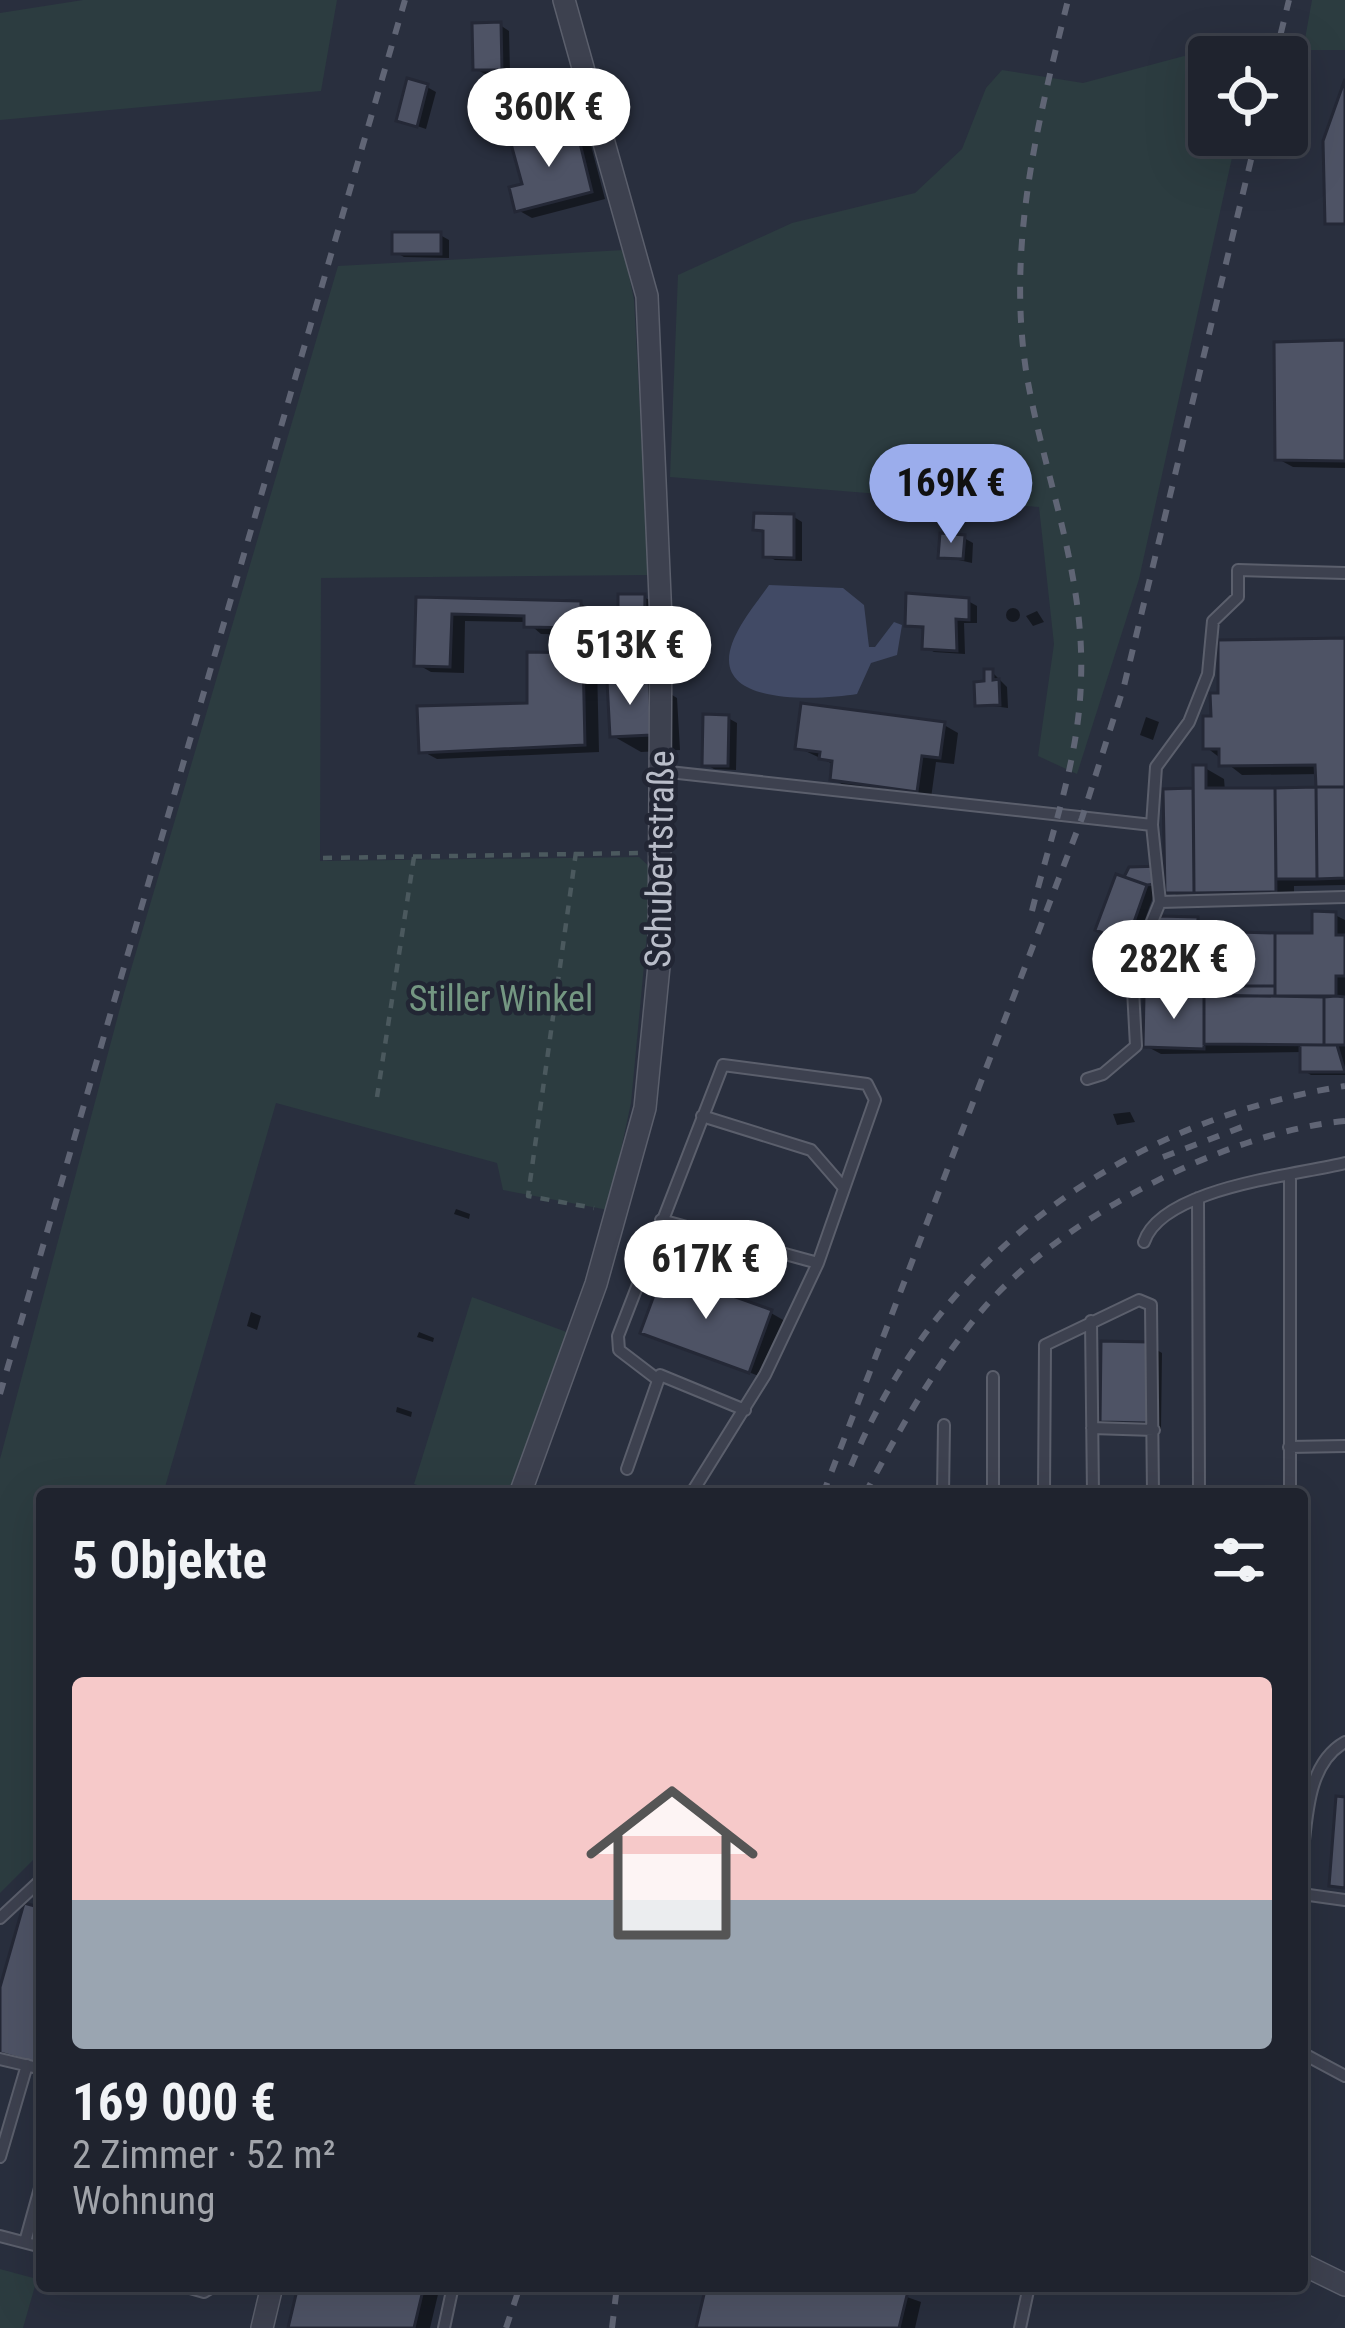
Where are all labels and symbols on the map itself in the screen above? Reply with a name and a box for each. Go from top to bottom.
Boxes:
pin: 360K € [451,68,647,170]
pin: 169K € [853,444,1049,546]
pin: 513K € [532,606,728,708]
street label: Schubertstraße [637,750,683,968]
pin: 282K € [1076,920,1272,1022]
park label: Stiller Winkel [409,978,593,1020]
pin: 617K € [608,1220,804,1322]

